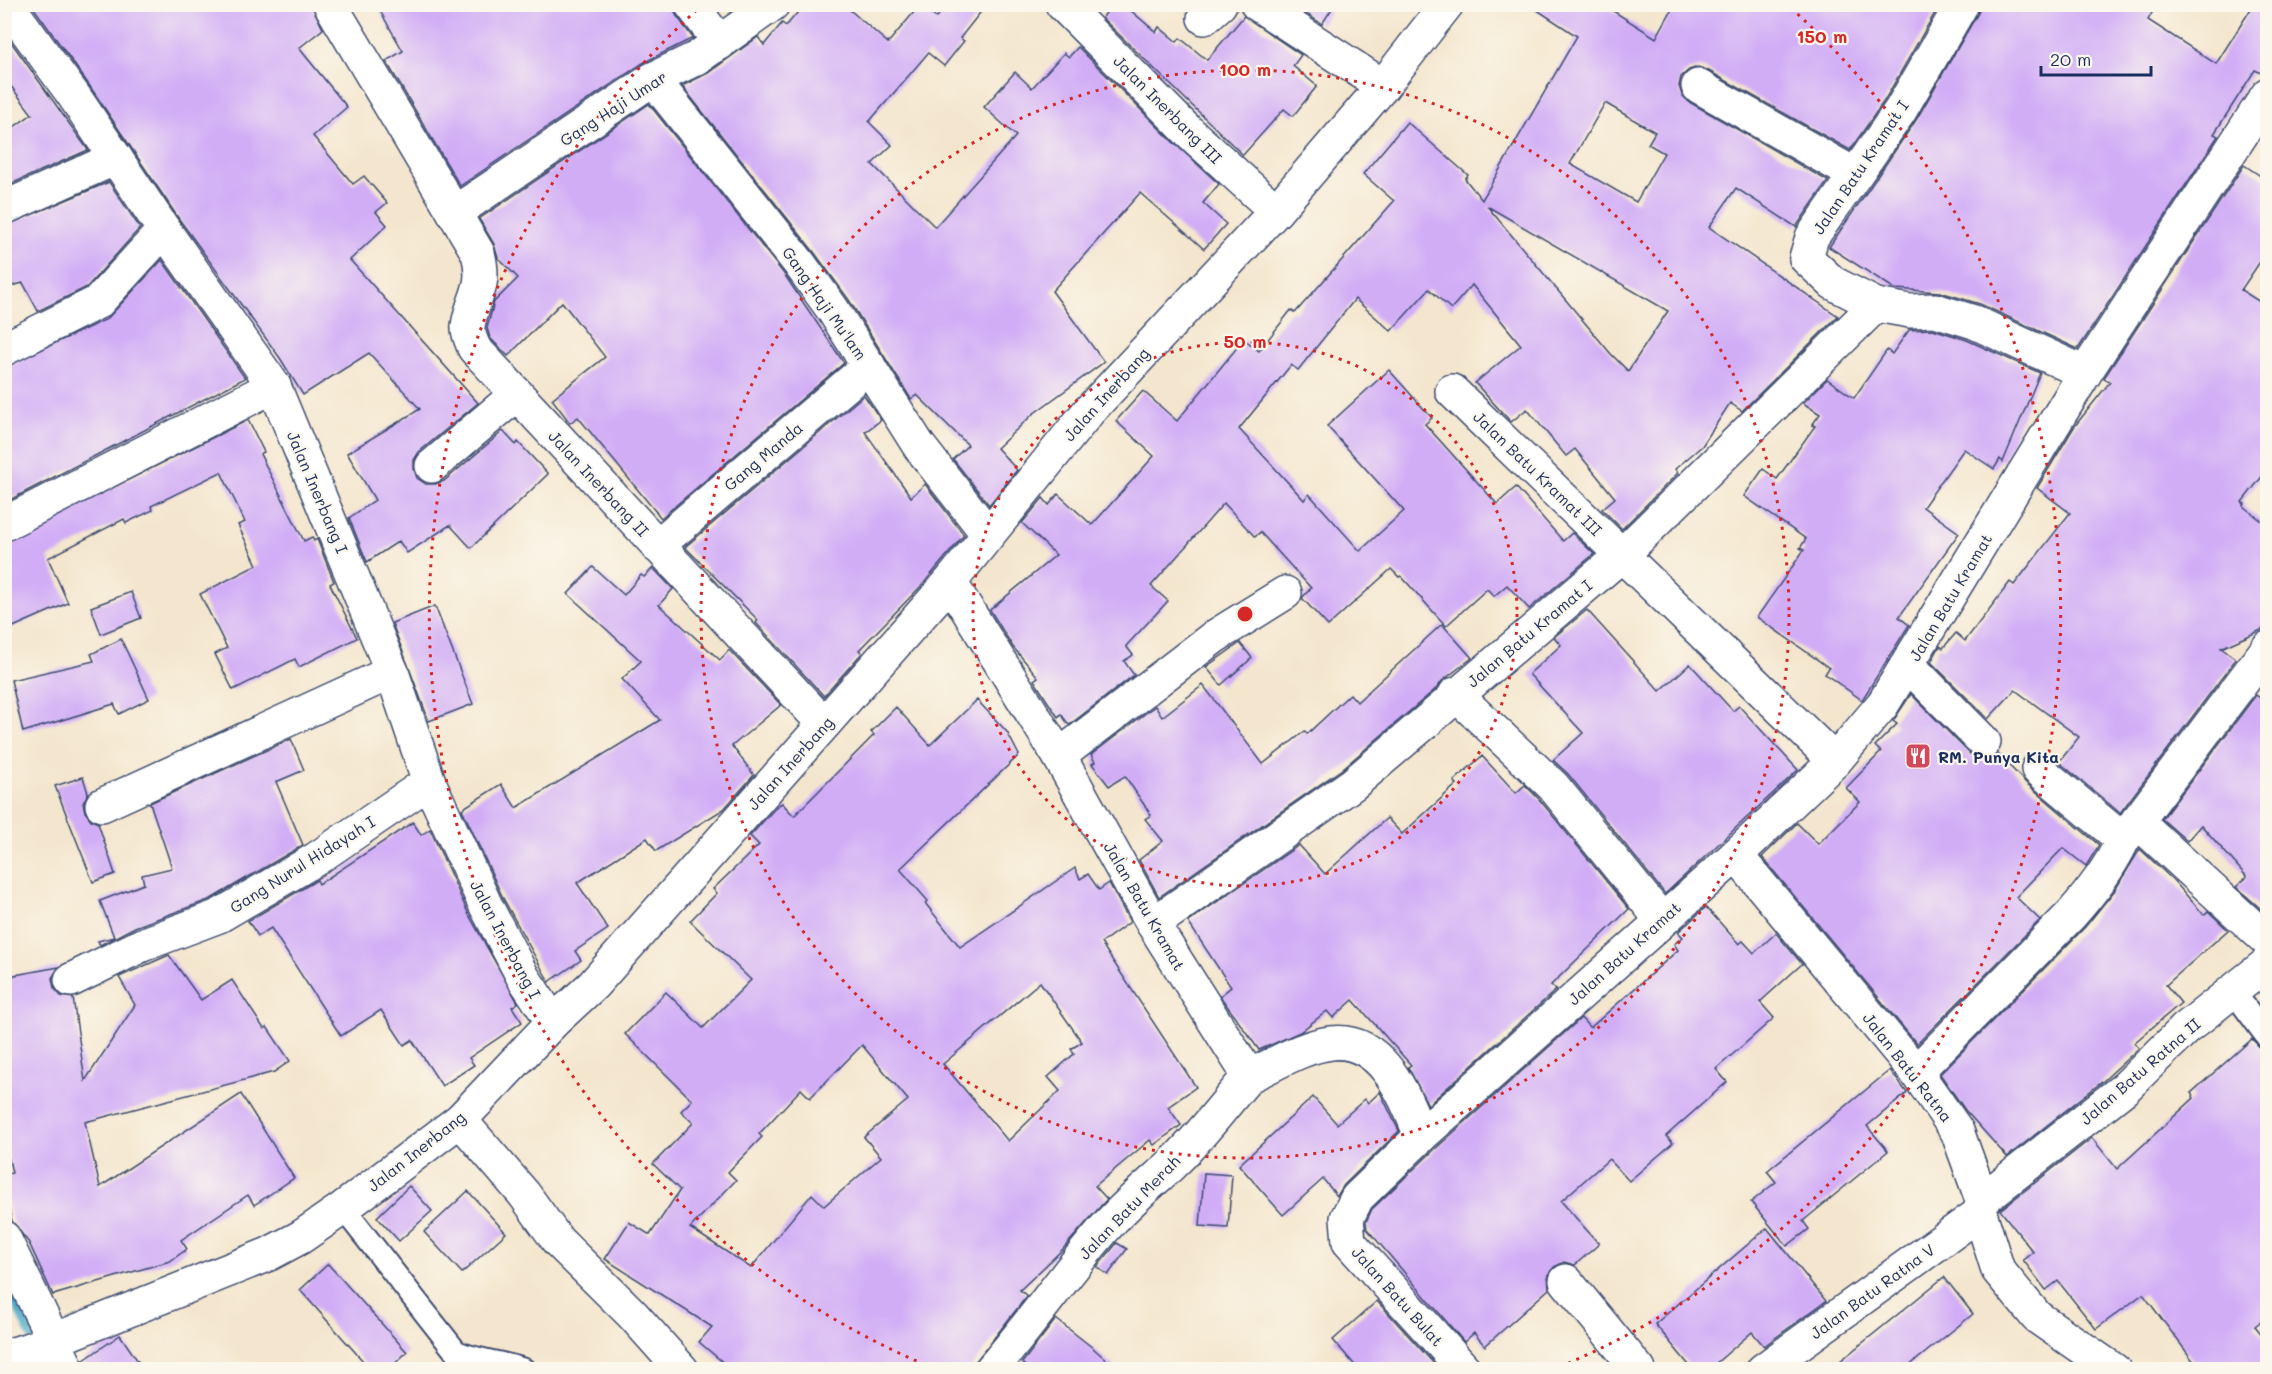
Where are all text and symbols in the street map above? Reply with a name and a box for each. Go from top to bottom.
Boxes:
text: 150 m [1797,24,1847,48]
scale bar [2041,39,2150,77]
text: 20 m [2050,47,2091,71]
street label: Jalan Inerbang III [1109,50,1227,168]
text: 100 m [1219,57,1271,81]
street label: Gang Haji Umar [556,66,670,150]
street label: Jalan Batu Kramat I [1807,96,1913,238]
street label: Gang Haji Mu'lam [778,242,872,364]
text: 50 m [1224,329,1266,353]
street label: Jalan Inerbang [1058,343,1154,445]
street label: Jalan Batu Kramat III [1469,406,1607,540]
street label: Gang Manda [719,417,807,495]
street label: Jalan Inerbang II [544,425,654,541]
street label: Jalan Inerbang I [283,428,353,556]
street label: Jalan Batu Kramat [1904,529,1996,665]
street label: Jalan Batu Kramat I [1462,574,1596,692]
centre of rings [1235,604,1255,624]
street label: Jalan Inerbang [742,712,838,814]
restaurant icon: RM. Punya Kita [1903,741,1933,771]
place label: RM. Punya Kita [1938,746,2059,767]
street label: Gang Nurul Hidayah I [225,811,379,917]
street label: Jalan Batu Kramat [1100,838,1190,974]
street label: Jalan Inerbang I [466,876,546,1002]
street label: Jalan Batu Kramat [1563,897,1685,1009]
street label: Jalan Batu Ratna [1859,1008,1957,1126]
street label: Jalan Batu Ratna II [2075,1013,2205,1129]
street label: Jalan Inerbang [363,1106,469,1196]
street label: Jalan Batu Merah [1074,1150,1184,1264]
street label: Jalan Batu Ratna V [1806,1239,1938,1343]
street label: Jalan Batu Bulat [1348,1242,1448,1350]

